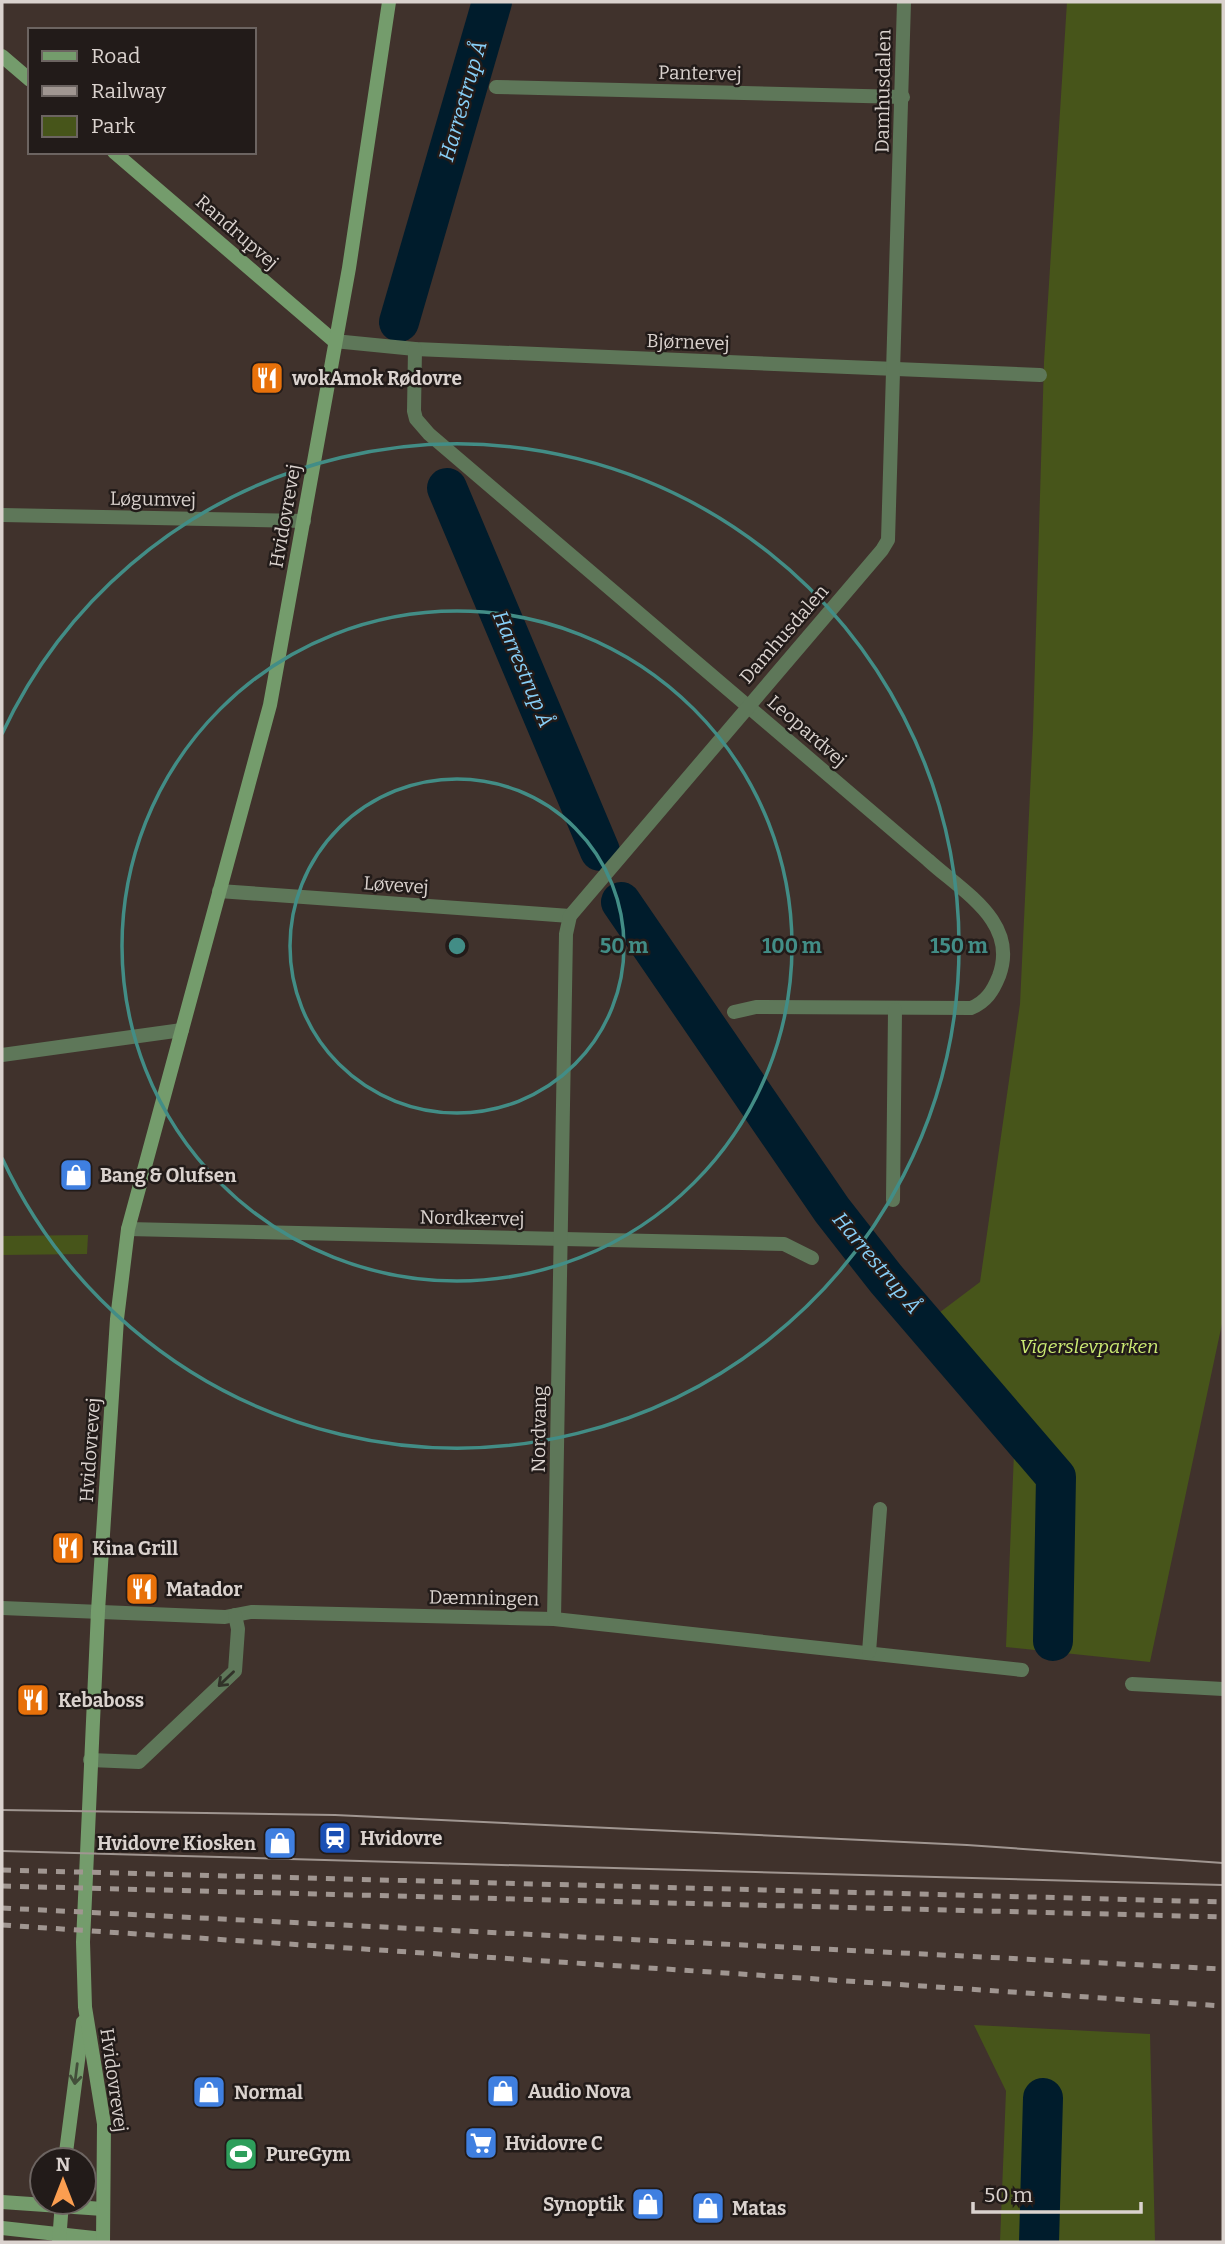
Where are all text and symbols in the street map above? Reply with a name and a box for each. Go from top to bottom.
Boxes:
legend [28,28,256,154]
street label: Damhusdalen [870,29,896,153]
water label: Harrestrup Å [433,38,493,164]
text: Road [91,43,140,69]
street label: Pantervej [658,61,742,85]
text: Railway [91,78,167,104]
text: Park [91,113,135,139]
street label: Randrupvej [191,190,283,274]
street label: Bjørnevej [646,329,730,355]
restaurant icon: wokAmok Rødovre [248,359,286,397]
place label: wokAmok Rødovre [291,367,462,390]
street label: Hvidovrevej [265,462,305,570]
street label: Løgumvej [110,487,196,511]
street label: Damhusdalen [735,580,833,688]
water label: Harrestrup Å [487,607,559,731]
street label: Leopardvej [763,690,851,772]
street label: Løvevej [363,871,429,899]
text: 50 m [600,933,648,959]
text: 100 m [762,933,822,959]
text: 150 m [930,933,988,959]
centre of rings [445,934,469,958]
shop icon: Bang & Olufsen [57,1156,95,1194]
place label: Bang & Olufsen [100,1164,237,1187]
street label: Nordkærvej [419,1206,525,1230]
water label: Harrestrup Å [827,1207,927,1319]
park label: Vigerslevparken [1019,1335,1159,1358]
street label: Nordvang [527,1385,551,1473]
street label: Hvidovrevej [75,1397,105,1503]
restaurant icon: Kina Grill [49,1529,87,1567]
place label: Kina Grill [92,1537,178,1560]
restaurant icon: Matador [123,1570,161,1608]
place label: Matador [166,1578,242,1601]
street label: Dæmningen [429,1586,539,1610]
one-way arrow [218,1670,235,1687]
restaurant icon: Kebaboss [14,1681,52,1719]
place label: Kebaboss [58,1689,144,1712]
station icon: Hvidovre [316,1819,354,1857]
shop icon: Hvidovre Kiosken [261,1824,299,1862]
place label: Hvidovre [360,1827,442,1850]
place label: Hvidovre Kiosken [97,1832,257,1855]
street label: Hvidovrevej [95,2026,133,2134]
one-way arrow [70,2062,83,2085]
shop icon: Audio Nova [484,2072,522,2110]
shop icon: Normal [190,2073,228,2111]
place label: Audio Nova [528,2080,631,2103]
place label: Normal [234,2081,303,2104]
supermarket icon: Hvidovre C [462,2124,500,2162]
place label: Hvidovre C [505,2132,603,2155]
sports icon: PureGym [222,2135,260,2173]
place label: PureGym [266,2143,351,2166]
north arrow [28,2146,98,2216]
text: N [56,2153,71,2176]
scale bar [973,2170,1141,2214]
text: 50 m [984,2182,1033,2208]
shop icon: Synoptik [629,2185,667,2223]
shop icon: Matas [689,2189,727,2227]
place label: Synoptik [543,2193,625,2216]
place label: Matas [732,2197,786,2220]

